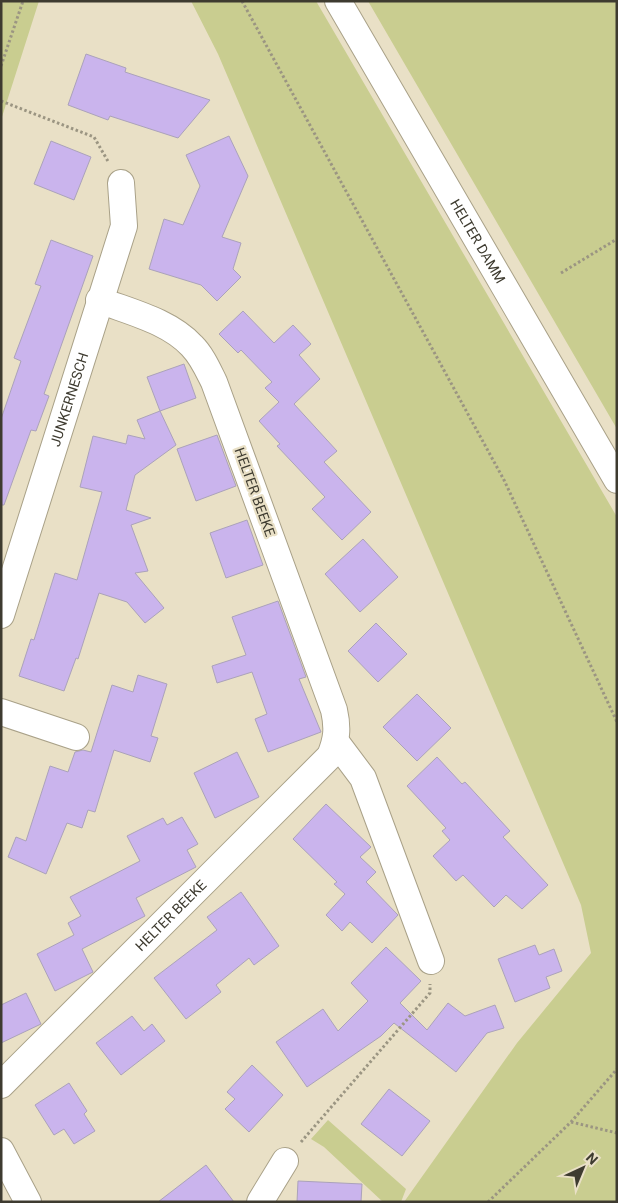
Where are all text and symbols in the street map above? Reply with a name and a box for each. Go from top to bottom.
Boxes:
street label: HELTER DAMM [447,196,509,286]
street label: JUNKERNESCH [47,351,91,448]
street label: HELTER BEEKE [232,445,279,539]
street label: HELTER BEEKE [132,877,209,954]
north arrow [558,1143,608,1193]
text: N [583,1149,601,1168]

